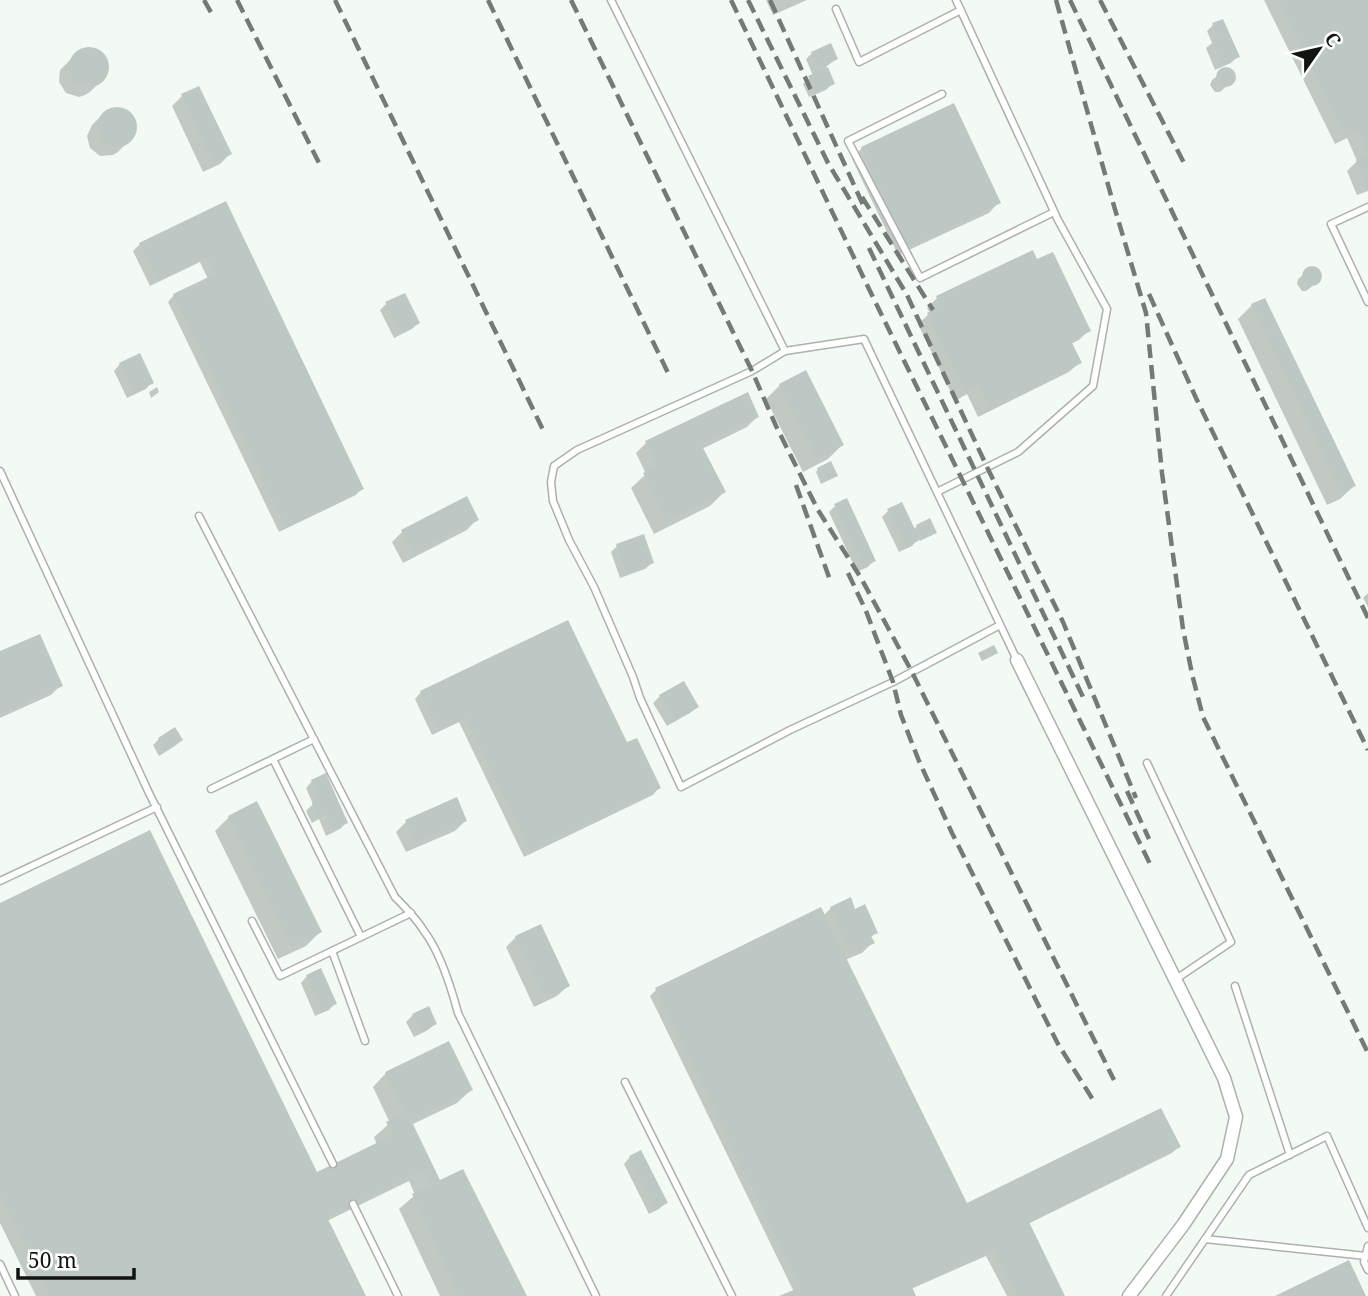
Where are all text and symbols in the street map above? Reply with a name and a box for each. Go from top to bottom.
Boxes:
north arrow [1284,14,1354,84]
text: С [1319,27,1347,52]
scale bar [18,1236,133,1280]
text: 50 m [28,1246,77,1274]

